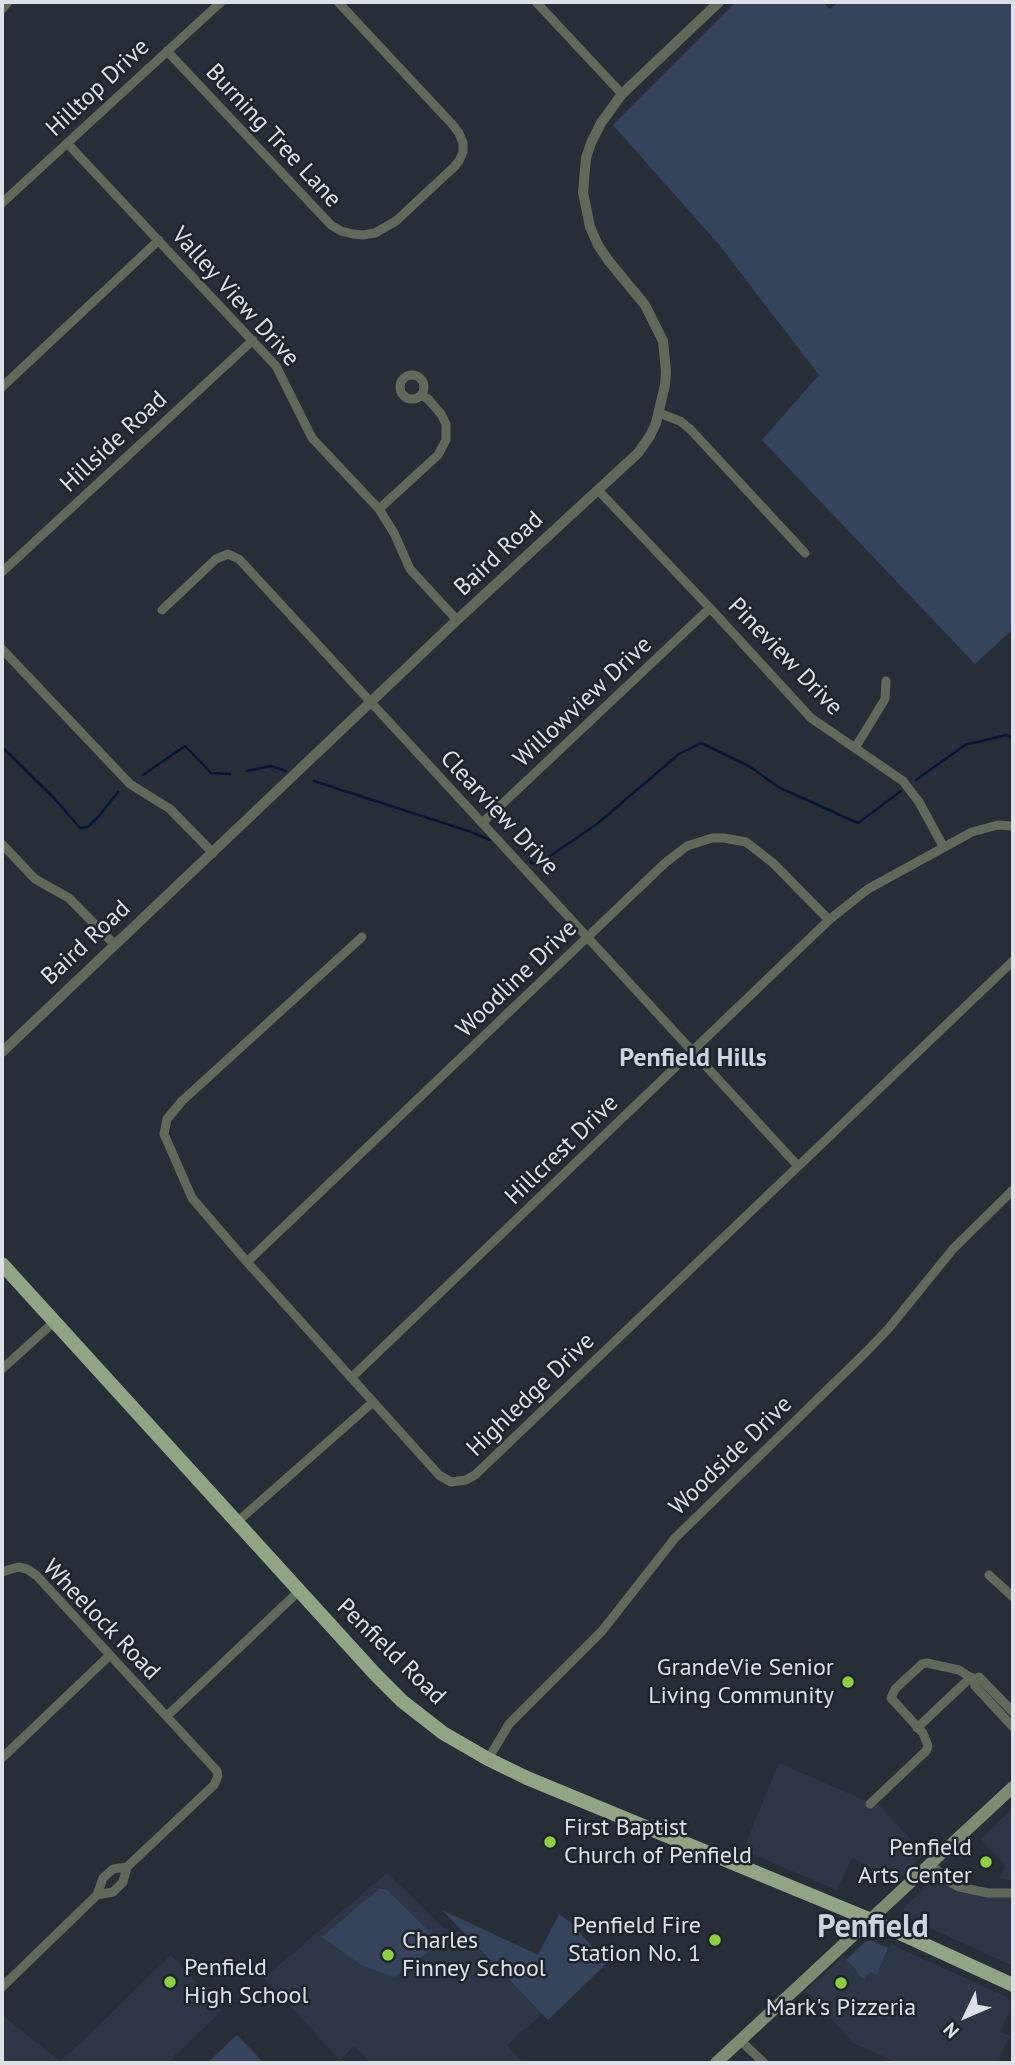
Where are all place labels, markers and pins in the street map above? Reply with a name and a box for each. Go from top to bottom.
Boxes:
place label: GrandeVie Senior Living Community [648,1654,834,1710]
marker: GrandeVie Senior Living Community [840,1674,856,1690]
place label: First Baptist Church of Penfield [564,1814,752,1870]
marker: First Baptist Church of Penfield [542,1834,558,1850]
place label: Penfield Arts Center [858,1834,972,1890]
marker: Penfield Arts Center [978,1854,994,1870]
place label: Penfield Fire Station No. 1 [568,1912,701,1968]
place label: Charles Finney School [402,1927,546,1983]
marker: Penfield Fire Station No. 1 [707,1932,723,1948]
marker: Charles Finney School [380,1947,396,1963]
place label: Penfield High School [184,1954,308,2010]
marker: Penfield High School [162,1974,178,1990]
marker: Mark's Pizzeria [833,1975,849,1991]
place label: Mark's Pizzeria [766,1994,916,2022]

